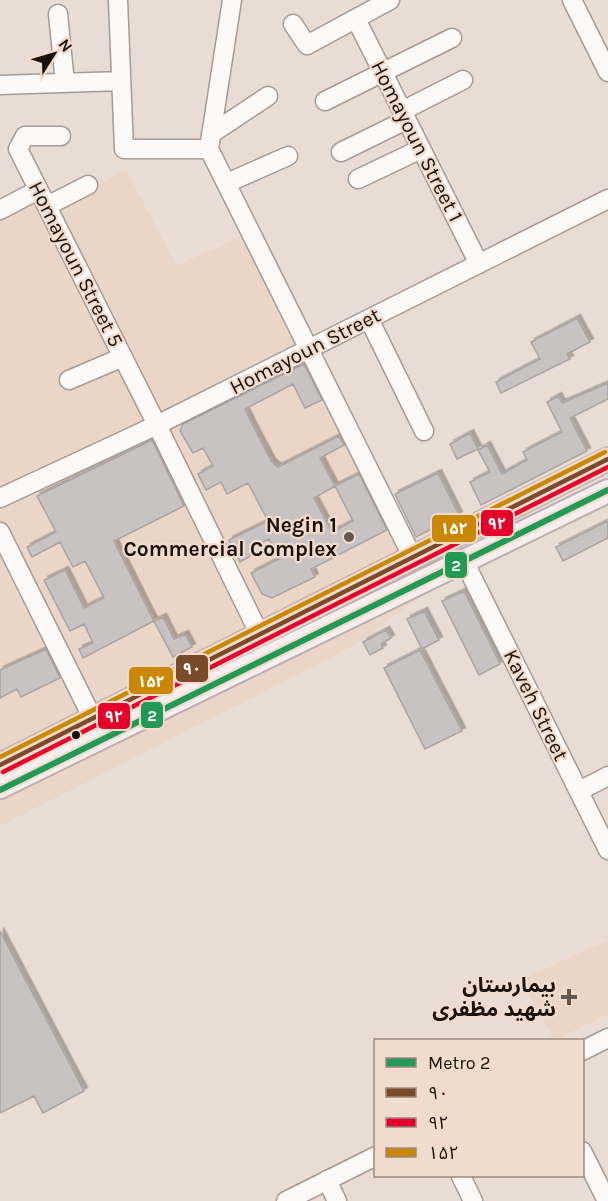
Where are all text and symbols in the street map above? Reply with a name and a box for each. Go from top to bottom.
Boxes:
north arrow [24,24,84,84]
text: N [55,35,77,56]
street label: Homayoun Street 1 [366,56,468,226]
street label: Homayoun Street 5 [24,177,128,351]
street label: Homayoun Street [226,303,384,399]
line badge: ۹۲ [480,509,514,537]
place label: Negin 1 Commercial Complex [124,513,337,561]
line badge: ۱۵۲ [431,514,477,543]
text: ۹۲ [488,514,506,533]
text: ۱۵۲ [440,519,468,538]
marker: Negin 1 Commercial Complex [342,530,356,544]
line badge: 2 [444,551,468,579]
text: 2 [451,556,461,575]
street label: Kaveh Street [499,645,573,765]
line badge: ۹۰ [175,654,209,683]
text: ۹۰ [183,659,201,678]
line badge: ۱۵۲ [128,666,174,695]
text: ۱۵۲ [137,672,165,691]
line badge: 2 [140,701,164,729]
line badge: ۹۲ [97,702,131,730]
text: 2 [147,706,157,725]
text: ۹۲ [105,707,123,726]
unlabelled marker [70,729,82,741]
place label: بیمارستان شهید مظفری [432,973,556,1021]
marker: بیمارستان شهید مظفری [560,988,578,1006]
legend [374,1039,584,1177]
text: Metro 2 [428,1052,490,1074]
text: ۹۰ [428,1082,449,1104]
text: ۹۲ [428,1112,449,1134]
text: ۱۵۲ [428,1142,459,1164]

